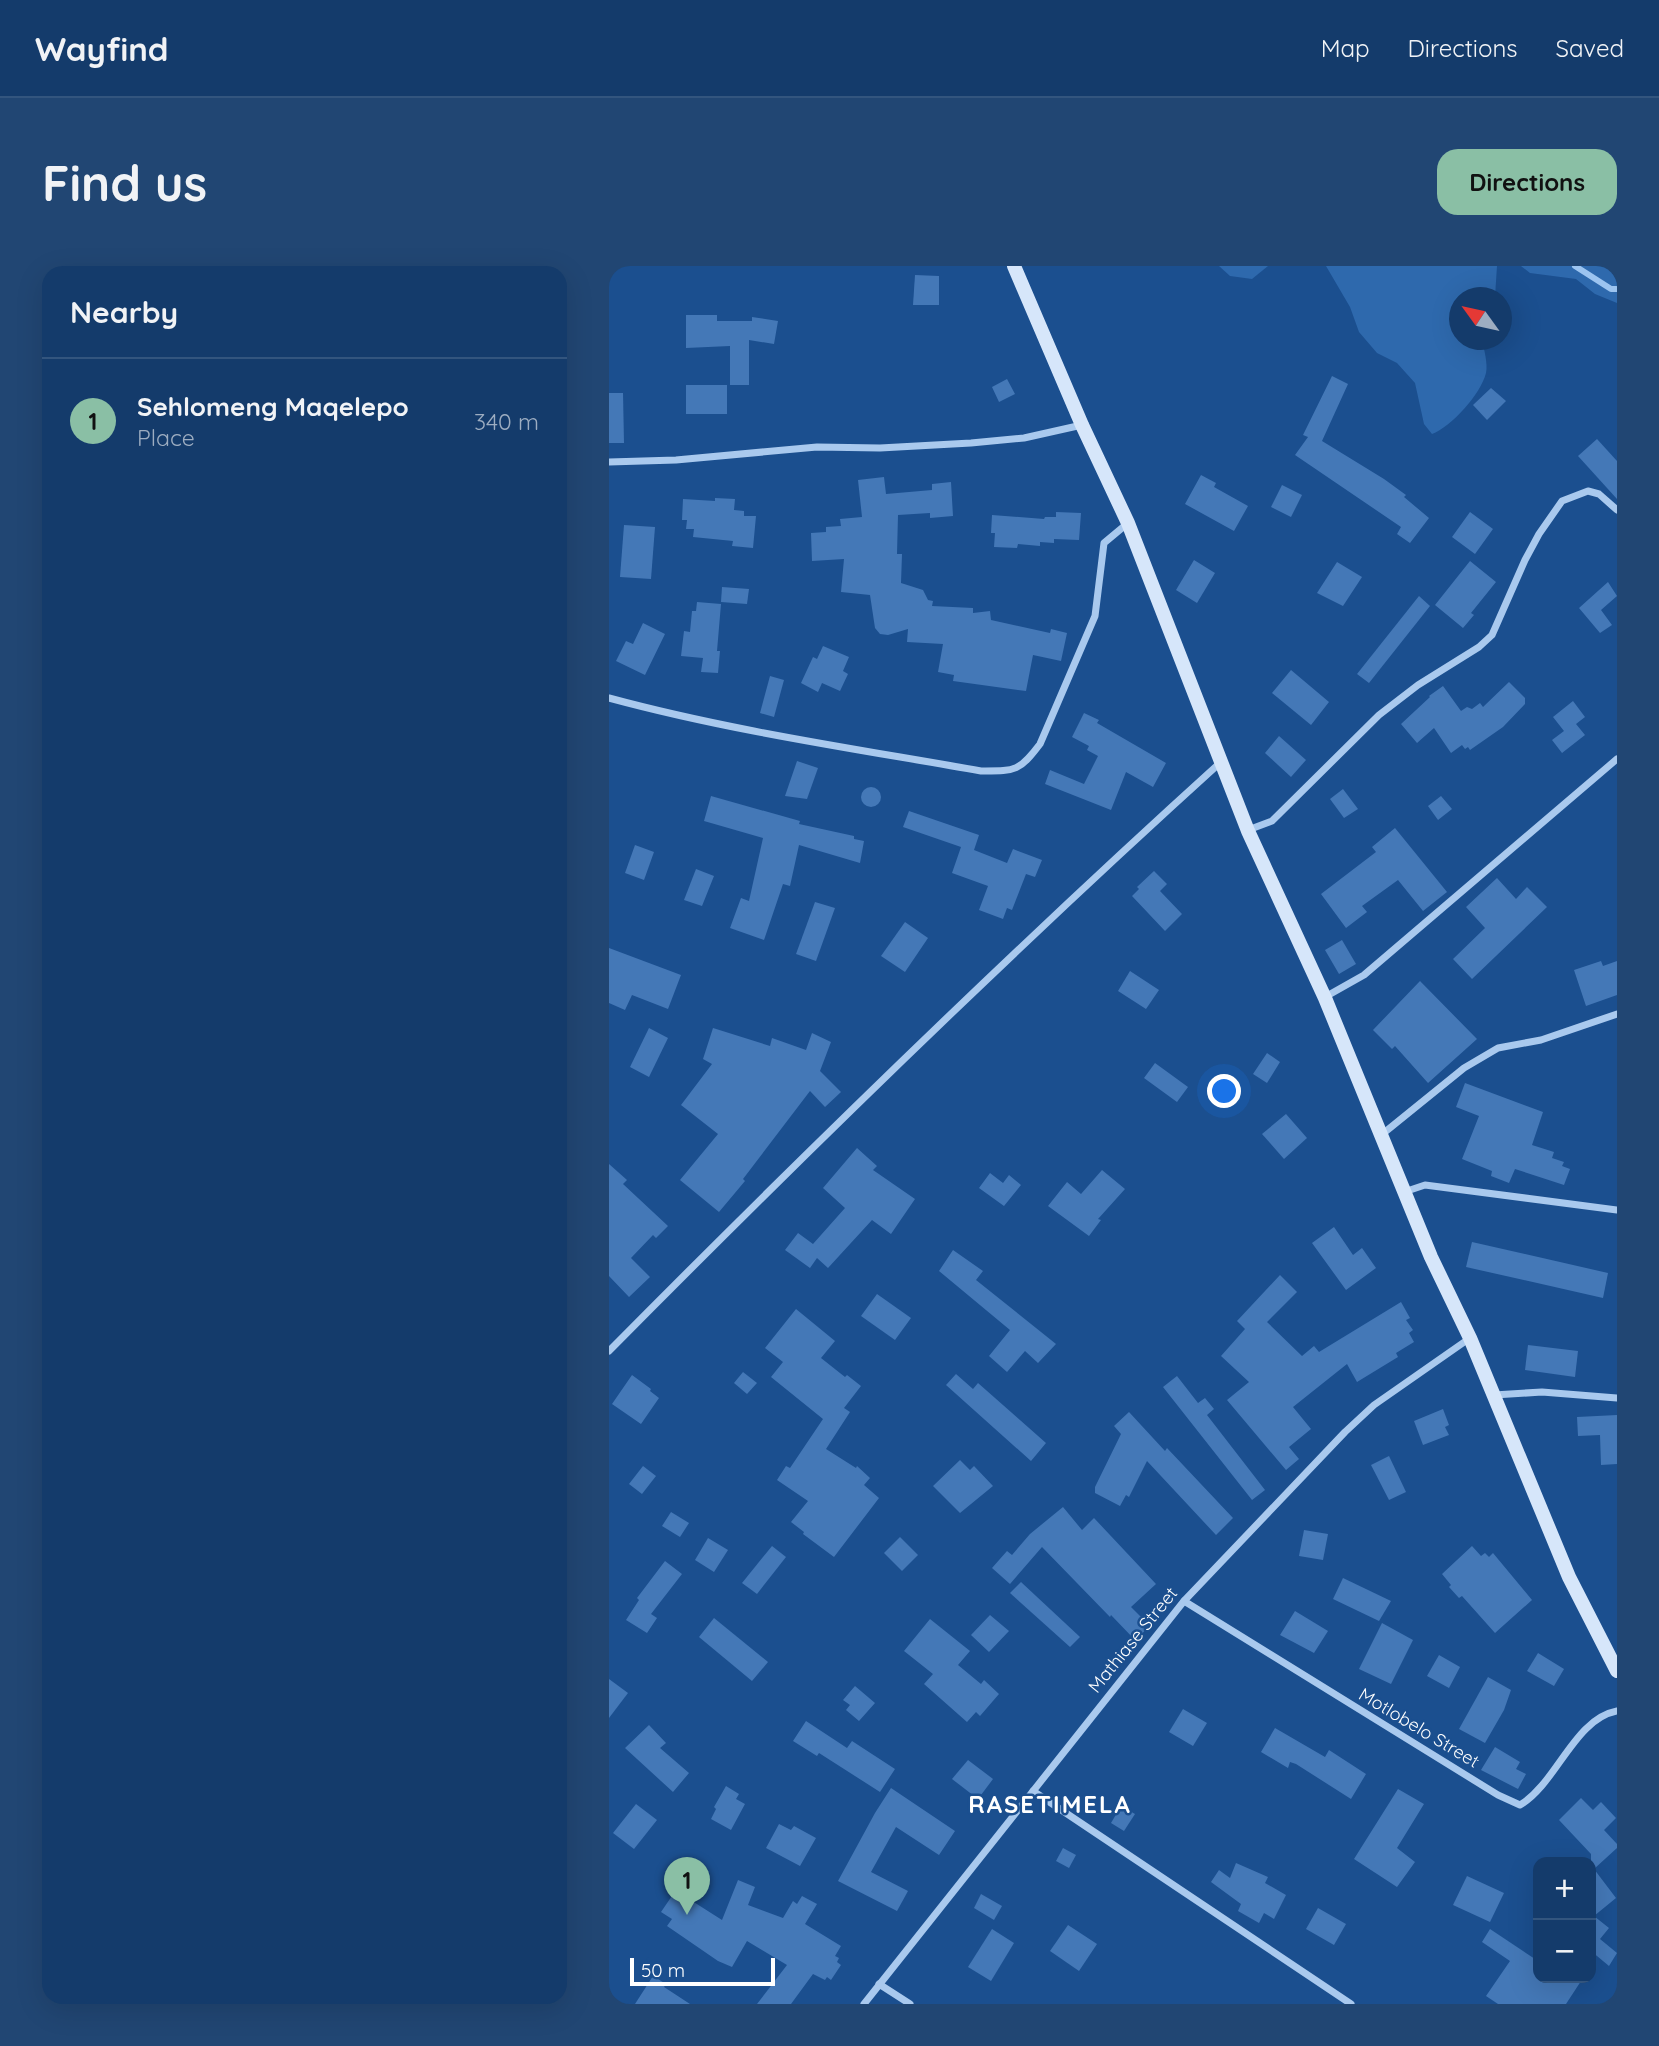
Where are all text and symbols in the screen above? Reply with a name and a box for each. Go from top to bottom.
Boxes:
text: Wayfind [35,28,169,69]
text: Map [1321,33,1370,63]
text: Directions [1408,33,1518,63]
text: Saved [1556,33,1624,63]
button: Directions [1437,149,1617,215]
text: Find us [42,152,207,213]
north arrow [1449,287,1512,350]
text: Nearby [70,293,178,331]
text: Sehlomeng Maqelepo [137,390,409,423]
text: 1 [89,407,97,436]
text: 340 m [474,407,539,436]
text: Place [137,423,195,452]
your location [1207,1074,1241,1108]
street label: Mathiase Street [1083,1582,1182,1697]
street label: Motlobelo Street [1355,1683,1484,1773]
district label: RASETIMELA [968,1789,1132,1819]
pin: 1 [664,1857,710,1915]
map controls [1533,1857,1596,1983]
button: + [1533,1857,1596,1920]
button: − [1533,1920,1596,1983]
scale bar [630,1955,775,1987]
text: 50 m [641,1958,685,1982]

